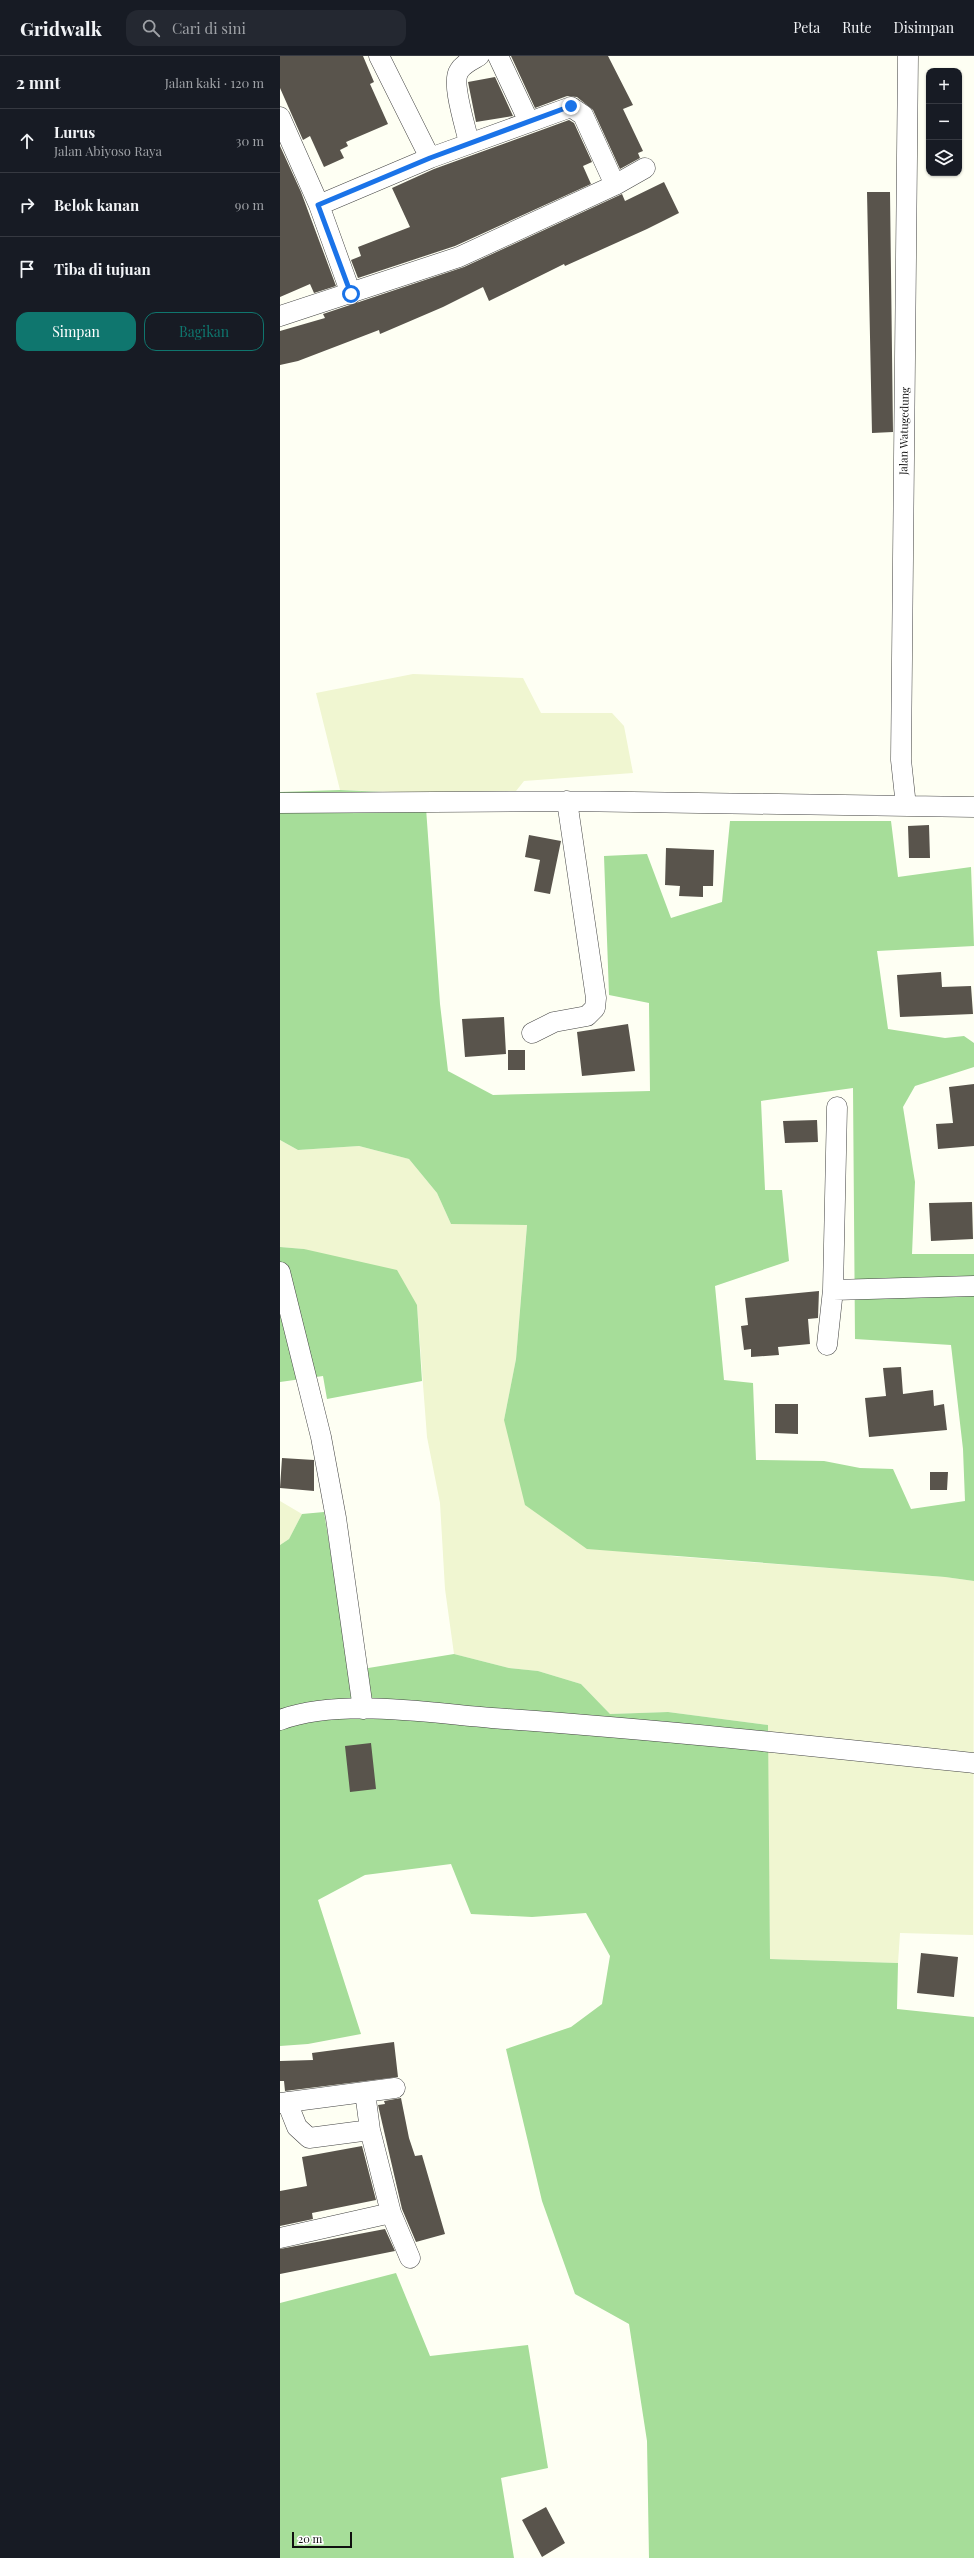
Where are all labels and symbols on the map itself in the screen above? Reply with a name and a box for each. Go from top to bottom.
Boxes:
route end [562,97,580,115]
route start [342,285,360,303]
street label: Jalan Watugedung [895,387,912,476]
scale bar [292,2530,352,2549]

